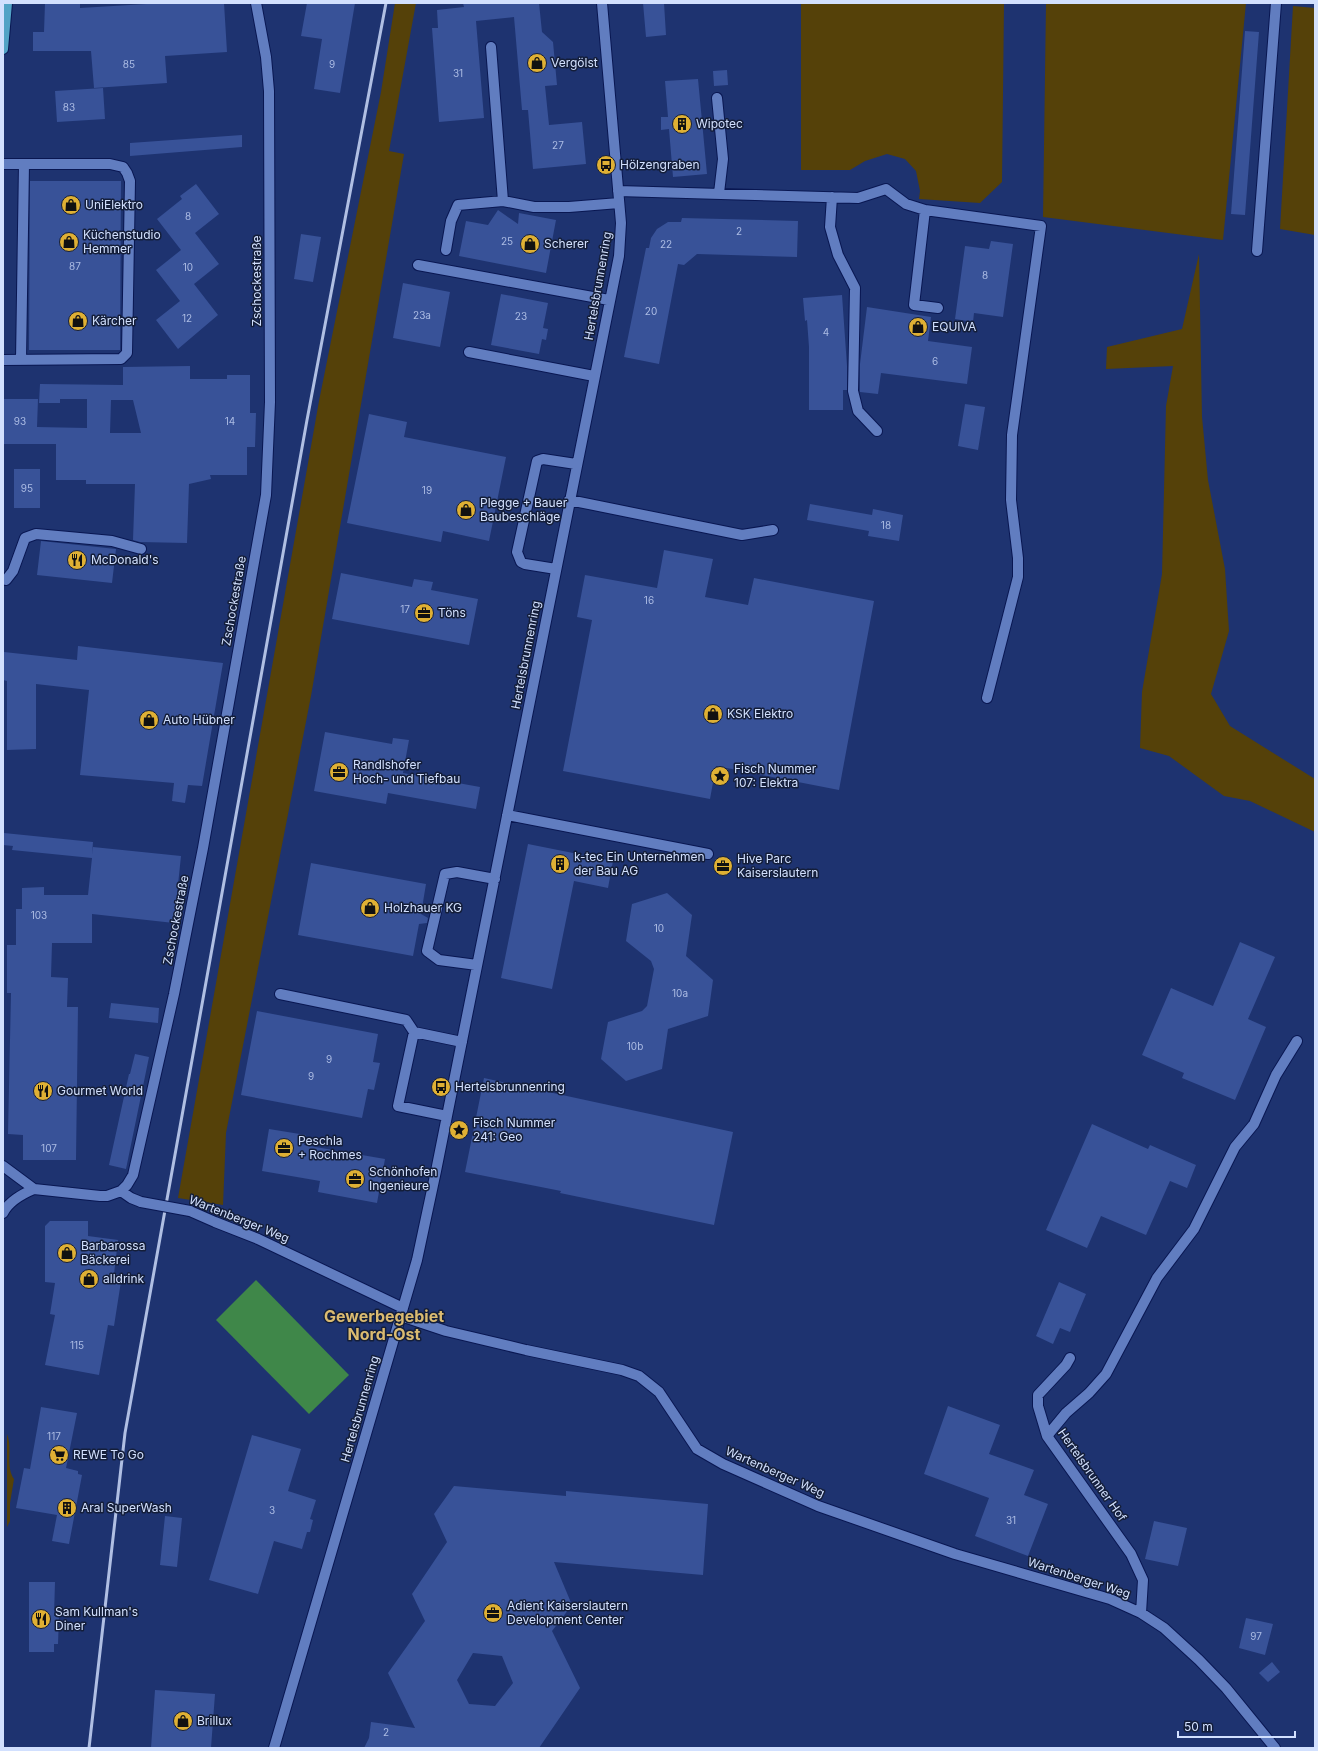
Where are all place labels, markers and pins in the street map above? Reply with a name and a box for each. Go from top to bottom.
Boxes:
shop icon: Vergölst [526,52,548,74]
place label: Vergölst [551,55,598,70]
building icon: Wipotec [671,113,693,135]
place label: Wipotec [696,116,743,131]
bus stop icon: Hölzengraben [595,154,617,176]
place label: Hölzengraben [620,157,700,172]
shop icon: UniElektro [60,194,82,216]
place label: UniElektro [85,197,143,212]
place label: Küchenstudio Hemmer [83,227,161,256]
shop icon: Küchenstudio Hemmer [58,231,80,253]
shop icon: Scherer [519,233,541,255]
place label: Scherer [544,236,589,251]
shop icon: Kärcher [67,310,89,332]
place label: Kärcher [92,313,137,328]
shop icon: EQUIVA [907,316,929,338]
place label: EQUIVA [932,319,976,334]
place label: Plegge + Bauer Baubeschläge [480,495,568,524]
shop icon: Plegge + Bauer Baubeschläge [455,499,477,521]
restaurant icon: McDonald's [66,549,88,571]
place label: McDonald's [91,552,159,567]
office icon: Töns [413,602,435,624]
place label: Töns [438,605,466,620]
shop icon: KSK Elektro [702,703,724,725]
place label: KSK Elektro [727,706,793,721]
shop icon: Auto Hübner [138,709,160,731]
place label: Auto Hübner [163,712,235,727]
place label: Randlshofer Hoch- und Tiefbau [353,757,460,786]
office icon: Randlshofer Hoch- und Tiefbau [328,761,350,783]
place label: Fisch Nummer 107: Elektra [734,761,817,790]
place icon: Fisch Nummer 107: Elektra [709,765,731,787]
place label: k-tec Ein Unternehmen der Bau AG [574,849,705,878]
place label: Hive Parc Kaiserslautern [737,851,818,880]
building icon: k-tec Ein Unternehmen der Bau AG [549,853,571,875]
office icon: Hive Parc Kaiserslautern [712,855,734,877]
shop icon: Holzhauer KG [359,897,381,919]
place label: Holzhauer KG [384,900,462,915]
bus stop icon: Hertelsbrunnenring [430,1076,452,1098]
place label: Hertelsbrunnenring [455,1079,565,1094]
restaurant icon: Gourmet World [32,1080,54,1102]
place label: Gourmet World [57,1083,143,1098]
place label: Fisch Nummer 241: Geo [473,1115,556,1144]
place icon: Fisch Nummer 241: Geo [448,1119,470,1141]
place label: Peschla + Rochmes [298,1133,362,1162]
office icon: Peschla + Rochmes [273,1137,295,1159]
place label: Schönhofen Ingenieure [369,1164,437,1193]
office icon: Schönhofen Ingenieure [344,1168,366,1190]
place label: Barbarossa Bäckerei [81,1238,145,1267]
shop icon: Barbarossa Bäckerei [56,1242,78,1264]
shop icon: alldrink [78,1268,100,1290]
place label: alldrink [103,1271,145,1286]
supermarket icon: REWE To Go [48,1444,70,1466]
place label: REWE To Go [73,1447,144,1462]
building icon: Aral SuperWash [56,1497,78,1519]
place label: Aral SuperWash [81,1500,172,1515]
place label: Adient Kaiserslautern Development Center [507,1598,628,1627]
office icon: Adient Kaiserslautern Development Center [482,1602,504,1624]
place label: Sam Kullman's Diner [55,1604,138,1633]
restaurant icon: Sam Kullman's Diner [30,1608,52,1630]
shop icon: Brillux [172,1710,194,1732]
place label: Brillux [197,1713,232,1728]

